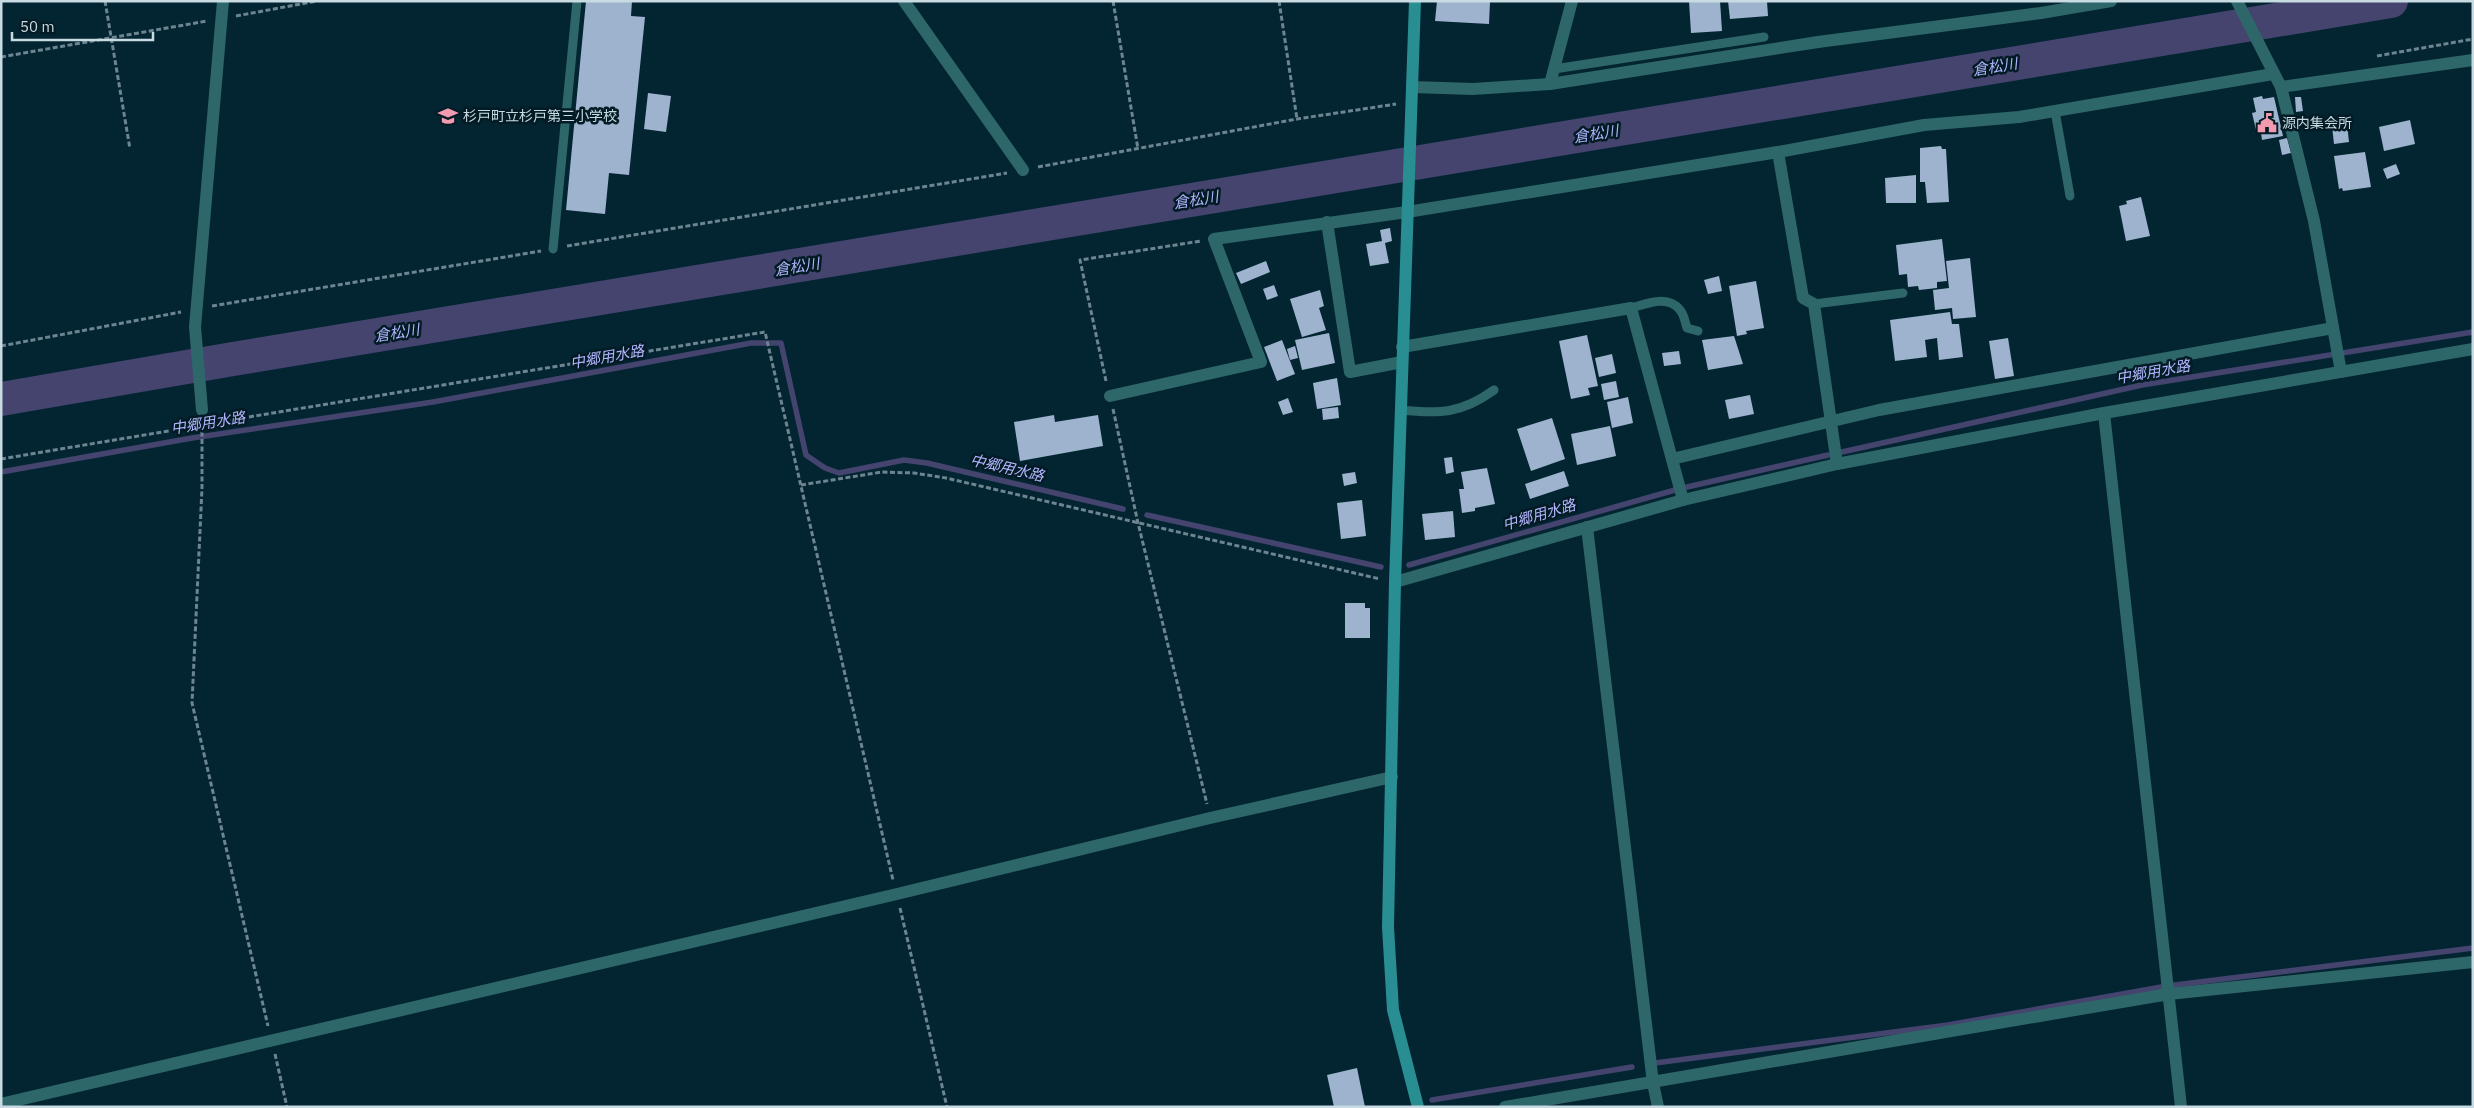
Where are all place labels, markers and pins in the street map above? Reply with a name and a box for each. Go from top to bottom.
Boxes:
school or university icon: 杉戸町立杉戸第三小学校 [437,105,459,127]
place label: 杉戸町立杉戸第三小学校 [463,107,617,125]
public building icon: 源内集会所 [2256,112,2278,134]
place label: 源内集会所 [2282,114,2352,132]

